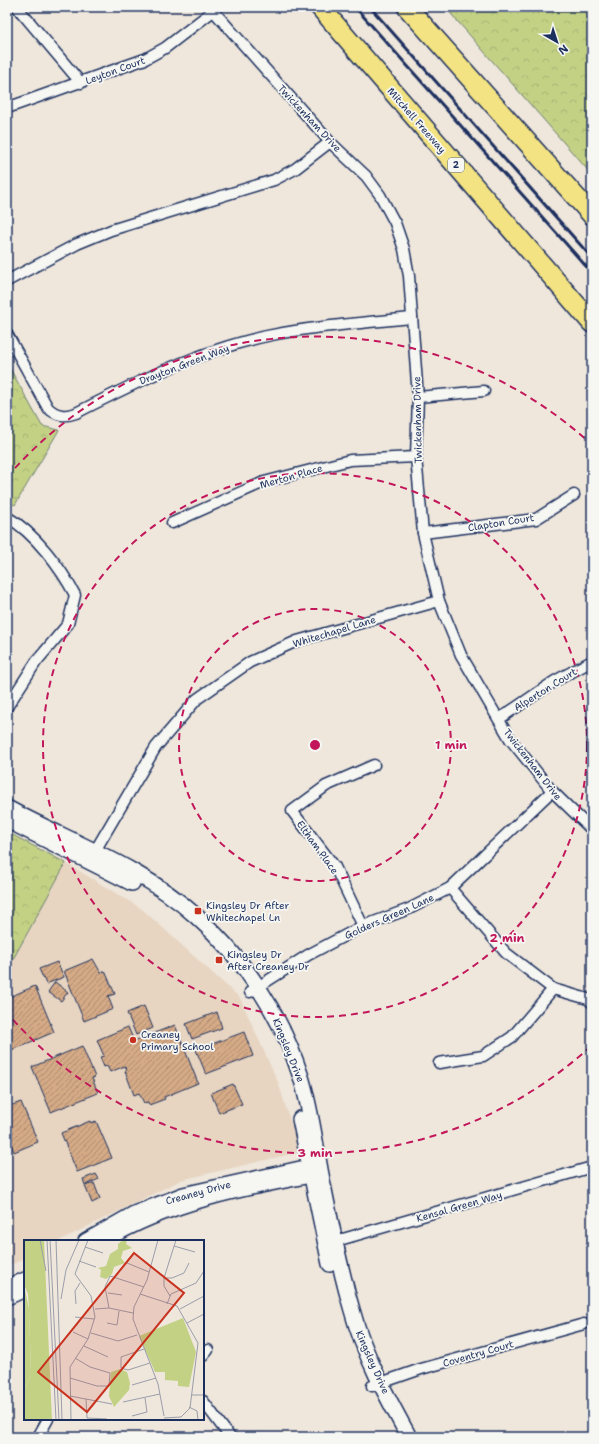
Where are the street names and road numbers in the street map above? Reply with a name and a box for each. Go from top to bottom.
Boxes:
street label: Leyton Court [84,54,147,87]
street label: Twickenham Drive [275,82,344,155]
street label: Mitchell Freeway [384,85,449,156]
road number: 2 [448,158,464,172]
street label: Drayton Green Way [137,341,231,388]
street label: Twickenham Drive [410,376,425,464]
street label: Merton Place [258,461,324,492]
street label: Clapton Court [467,511,535,534]
street label: Whitechapel Lane [291,613,378,650]
street label: Alperton Court [511,665,579,714]
street label: Twickenham Drive [501,726,565,803]
street label: Eltham Place [294,818,342,877]
street label: Golders Green Lane [342,891,436,942]
street label: Kingsley Drive [270,1016,307,1085]
street label: Creaney Drive [164,1177,233,1207]
street label: Kensal Green Way [415,1188,504,1225]
street label: Kingsley Drive [353,1328,392,1396]
street label: Coventry Court [441,1337,515,1370]

